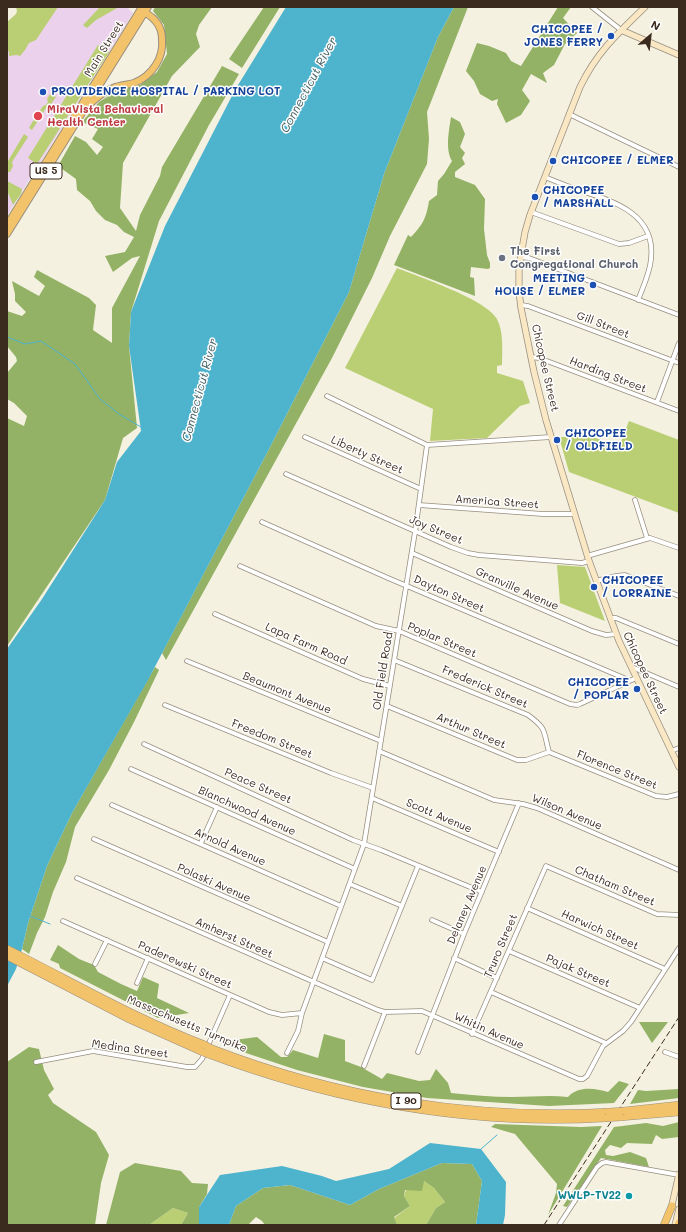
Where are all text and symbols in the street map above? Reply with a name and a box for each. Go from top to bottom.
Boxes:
north arrow [630,16,670,56]
text: N [649,16,663,34]
street label: Main Street [82,19,126,79]
place label: CHICOPEE / JONES FERRY [524,23,603,49]
marker: CHICOPEE / JONES FERRY [606,31,616,41]
water label: Connecticut River [278,35,340,135]
place label: PROVIDENCE HOSPITAL / PARKING LOT [51,85,280,99]
marker: PROVIDENCE HOSPITAL / PARKING LOT [38,87,48,97]
place label: MiraVista Behavioral Health Center [47,103,163,129]
marker: MiraVista Behavioral Health Center [32,110,44,122]
place label: CHICOPEE / ELMER [561,154,674,168]
marker: CHICOPEE / ELMER [548,156,558,166]
road number: US 5 [30,163,62,179]
place label: CHICOPEE / MARSHALL [543,184,614,210]
marker: CHICOPEE / MARSHALL [530,192,540,202]
place label: The First Congregational Church [510,245,638,271]
marker: The First Congregational Church [497,253,507,263]
place label: MEETING HOUSE / ELMER [494,272,585,298]
marker: MEETING HOUSE / ELMER [588,280,598,290]
street label: Gill Street [575,309,631,341]
street label: Chicopee Street [529,323,561,413]
water label: Connecticut River [179,337,221,443]
street label: Harding Street [568,354,648,396]
place label: CHICOPEE / OLDFIELD [565,427,633,453]
street label: Liberty Street [329,433,405,477]
marker: CHICOPEE / OLDFIELD [552,435,562,445]
street label: America Street [455,492,539,512]
street label: Joy Street [407,513,465,547]
street label: Granville Avenue [473,565,561,613]
street label: Dayton Street [412,572,486,616]
place label: CHICOPEE / LORRAINE [602,574,672,600]
marker: CHICOPEE / LORRAINE [589,582,599,592]
street label: Lapa Farm Road [263,620,349,668]
street label: Poplar Street [406,620,478,660]
street label: Chicopee Street [620,630,670,716]
street label: Old Field Road [370,631,396,711]
street label: Frederick Street [440,663,530,711]
street label: Beaumont Avenue [241,669,333,717]
place label: CHICOPEE / POPLAR [568,676,629,702]
marker: CHICOPEE / POPLAR [632,684,642,694]
street label: Arthur Street [434,710,508,752]
street label: Freedom Street [230,717,314,761]
street label: Florence Street [575,748,659,792]
street label: Peace Street [222,765,294,807]
street label: Blanchwood Avenue [196,784,298,838]
street label: Wilson Avenue [530,791,604,833]
street label: Scott Avenue [404,796,474,836]
street label: Arnold Avenue [192,825,268,869]
street label: Polaski Avenue [175,861,253,905]
street label: Chatham Street [573,863,657,909]
street label: Delaney Avenue [444,864,490,946]
street label: Harwich Street [559,907,641,953]
street label: Truro Street [482,912,520,980]
street label: Amherst Street [193,915,275,961]
street label: Paderewski Street [136,938,234,992]
street label: Pajak Street [544,952,612,990]
street label: Massachusetts Turnpike [125,993,249,1055]
street label: Whitin Avenue [452,1010,526,1052]
street label: Medina Street [91,1037,169,1061]
road number: I 90 [391,1093,421,1109]
place label: WWLP-TV22 [558,1189,621,1203]
marker: WWLP-TV22 [624,1191,634,1201]

